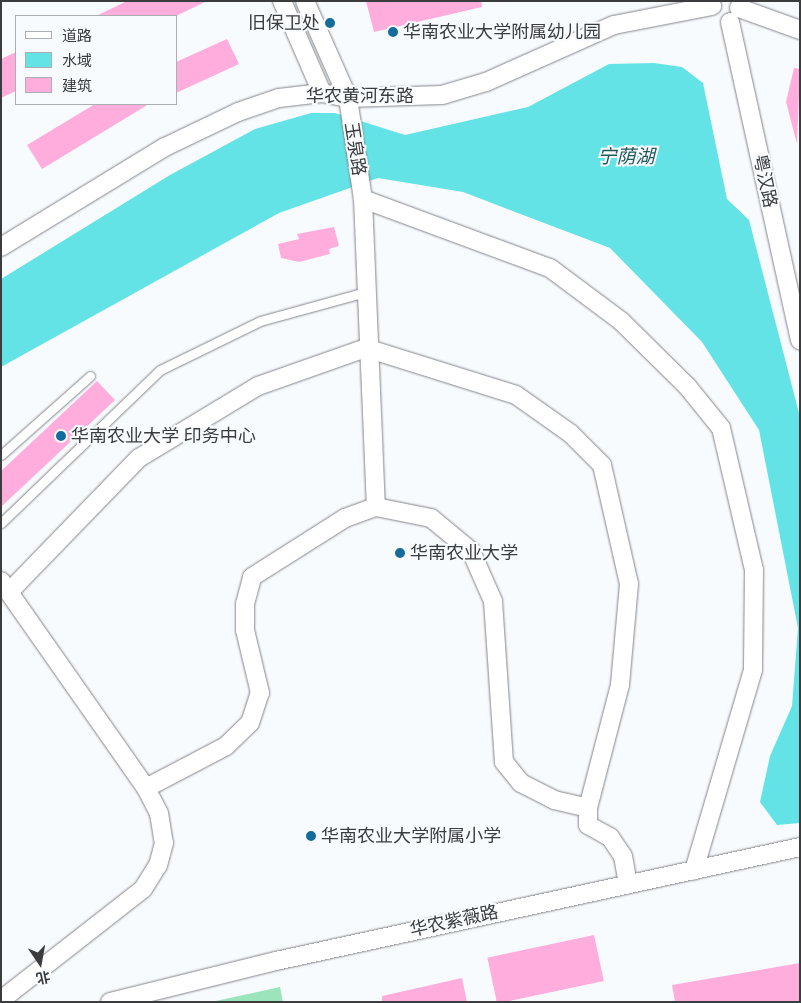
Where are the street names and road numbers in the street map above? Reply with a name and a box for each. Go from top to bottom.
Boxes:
street label: 华农黄河东路 [306,85,414,107]
street label: 玉泉路 [340,121,370,177]
street label: 粤汉路 [749,152,781,210]
street label: 华农紫薇路 [408,901,500,941]

